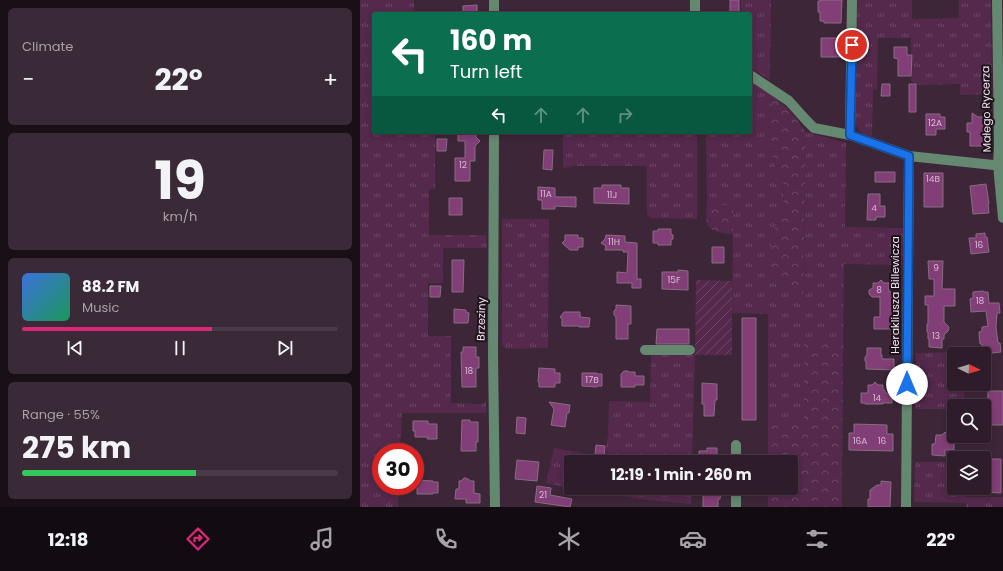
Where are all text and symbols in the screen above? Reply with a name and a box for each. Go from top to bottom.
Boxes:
text: 160 m [450,21,532,60]
icon: left [384,28,436,80]
pin [835,28,869,62]
icon: arrive [841,34,863,56]
text: Climate [22,37,73,56]
text: 22° [154,58,203,101]
text: Turn left [450,59,522,84]
text: − [22,64,34,95]
text: + [323,64,338,95]
street label: Małego Rycerza [977,65,995,153]
icon: left [488,104,510,126]
icon: ahead [530,104,552,126]
icon: ahead [572,104,594,126]
icon: right [614,104,636,126]
house number: 12A [928,117,942,129]
text: 19 [154,144,206,217]
house number: 12 [459,159,467,171]
house number: 14B [926,173,941,185]
house number: 11A [540,188,552,200]
house number: 11J [607,189,617,201]
house number: 4 [871,202,877,214]
text: km/h [163,207,197,226]
house number: 11H [608,236,620,248]
street label: Herakliusza Billewicza [887,236,903,354]
house number: 16 [975,239,984,251]
house number: 9 [933,262,939,274]
house number: 15F [667,274,681,286]
text: 88.2 FM [82,276,139,297]
house number: 8 [876,284,882,296]
house number: 18 [976,295,985,307]
street label: Brzeziny [473,296,489,341]
text: Music [82,298,119,317]
house number: 13 [932,330,940,342]
icon: previous [64,337,86,359]
icon: pause [169,337,191,359]
icon: next [274,337,296,359]
north arrow [947,347,991,391]
map controls [947,347,991,495]
position arrow [886,363,928,405]
house number: 18 [465,365,474,377]
house number: 17B [585,374,599,386]
house number: 14 [873,392,882,404]
button: search [947,399,991,443]
text: Range · 55% [22,405,100,424]
text: 275 km [22,426,131,469]
house number: 16A [853,435,867,447]
house number: 16 [878,435,887,447]
speed limit sign: 30 [372,443,424,495]
button: layers [947,451,991,495]
text: 12:19 · 1 min · 260 m [610,464,752,485]
house number: 21 [539,489,547,501]
icon: directions [184,525,212,553]
icon: music [308,525,336,553]
icon: phone [432,525,460,553]
icon: climate [555,525,583,553]
icon: car [679,525,707,553]
icon: filters [803,525,831,553]
text: 12:18 [48,527,88,552]
text: 22° [926,527,955,552]

